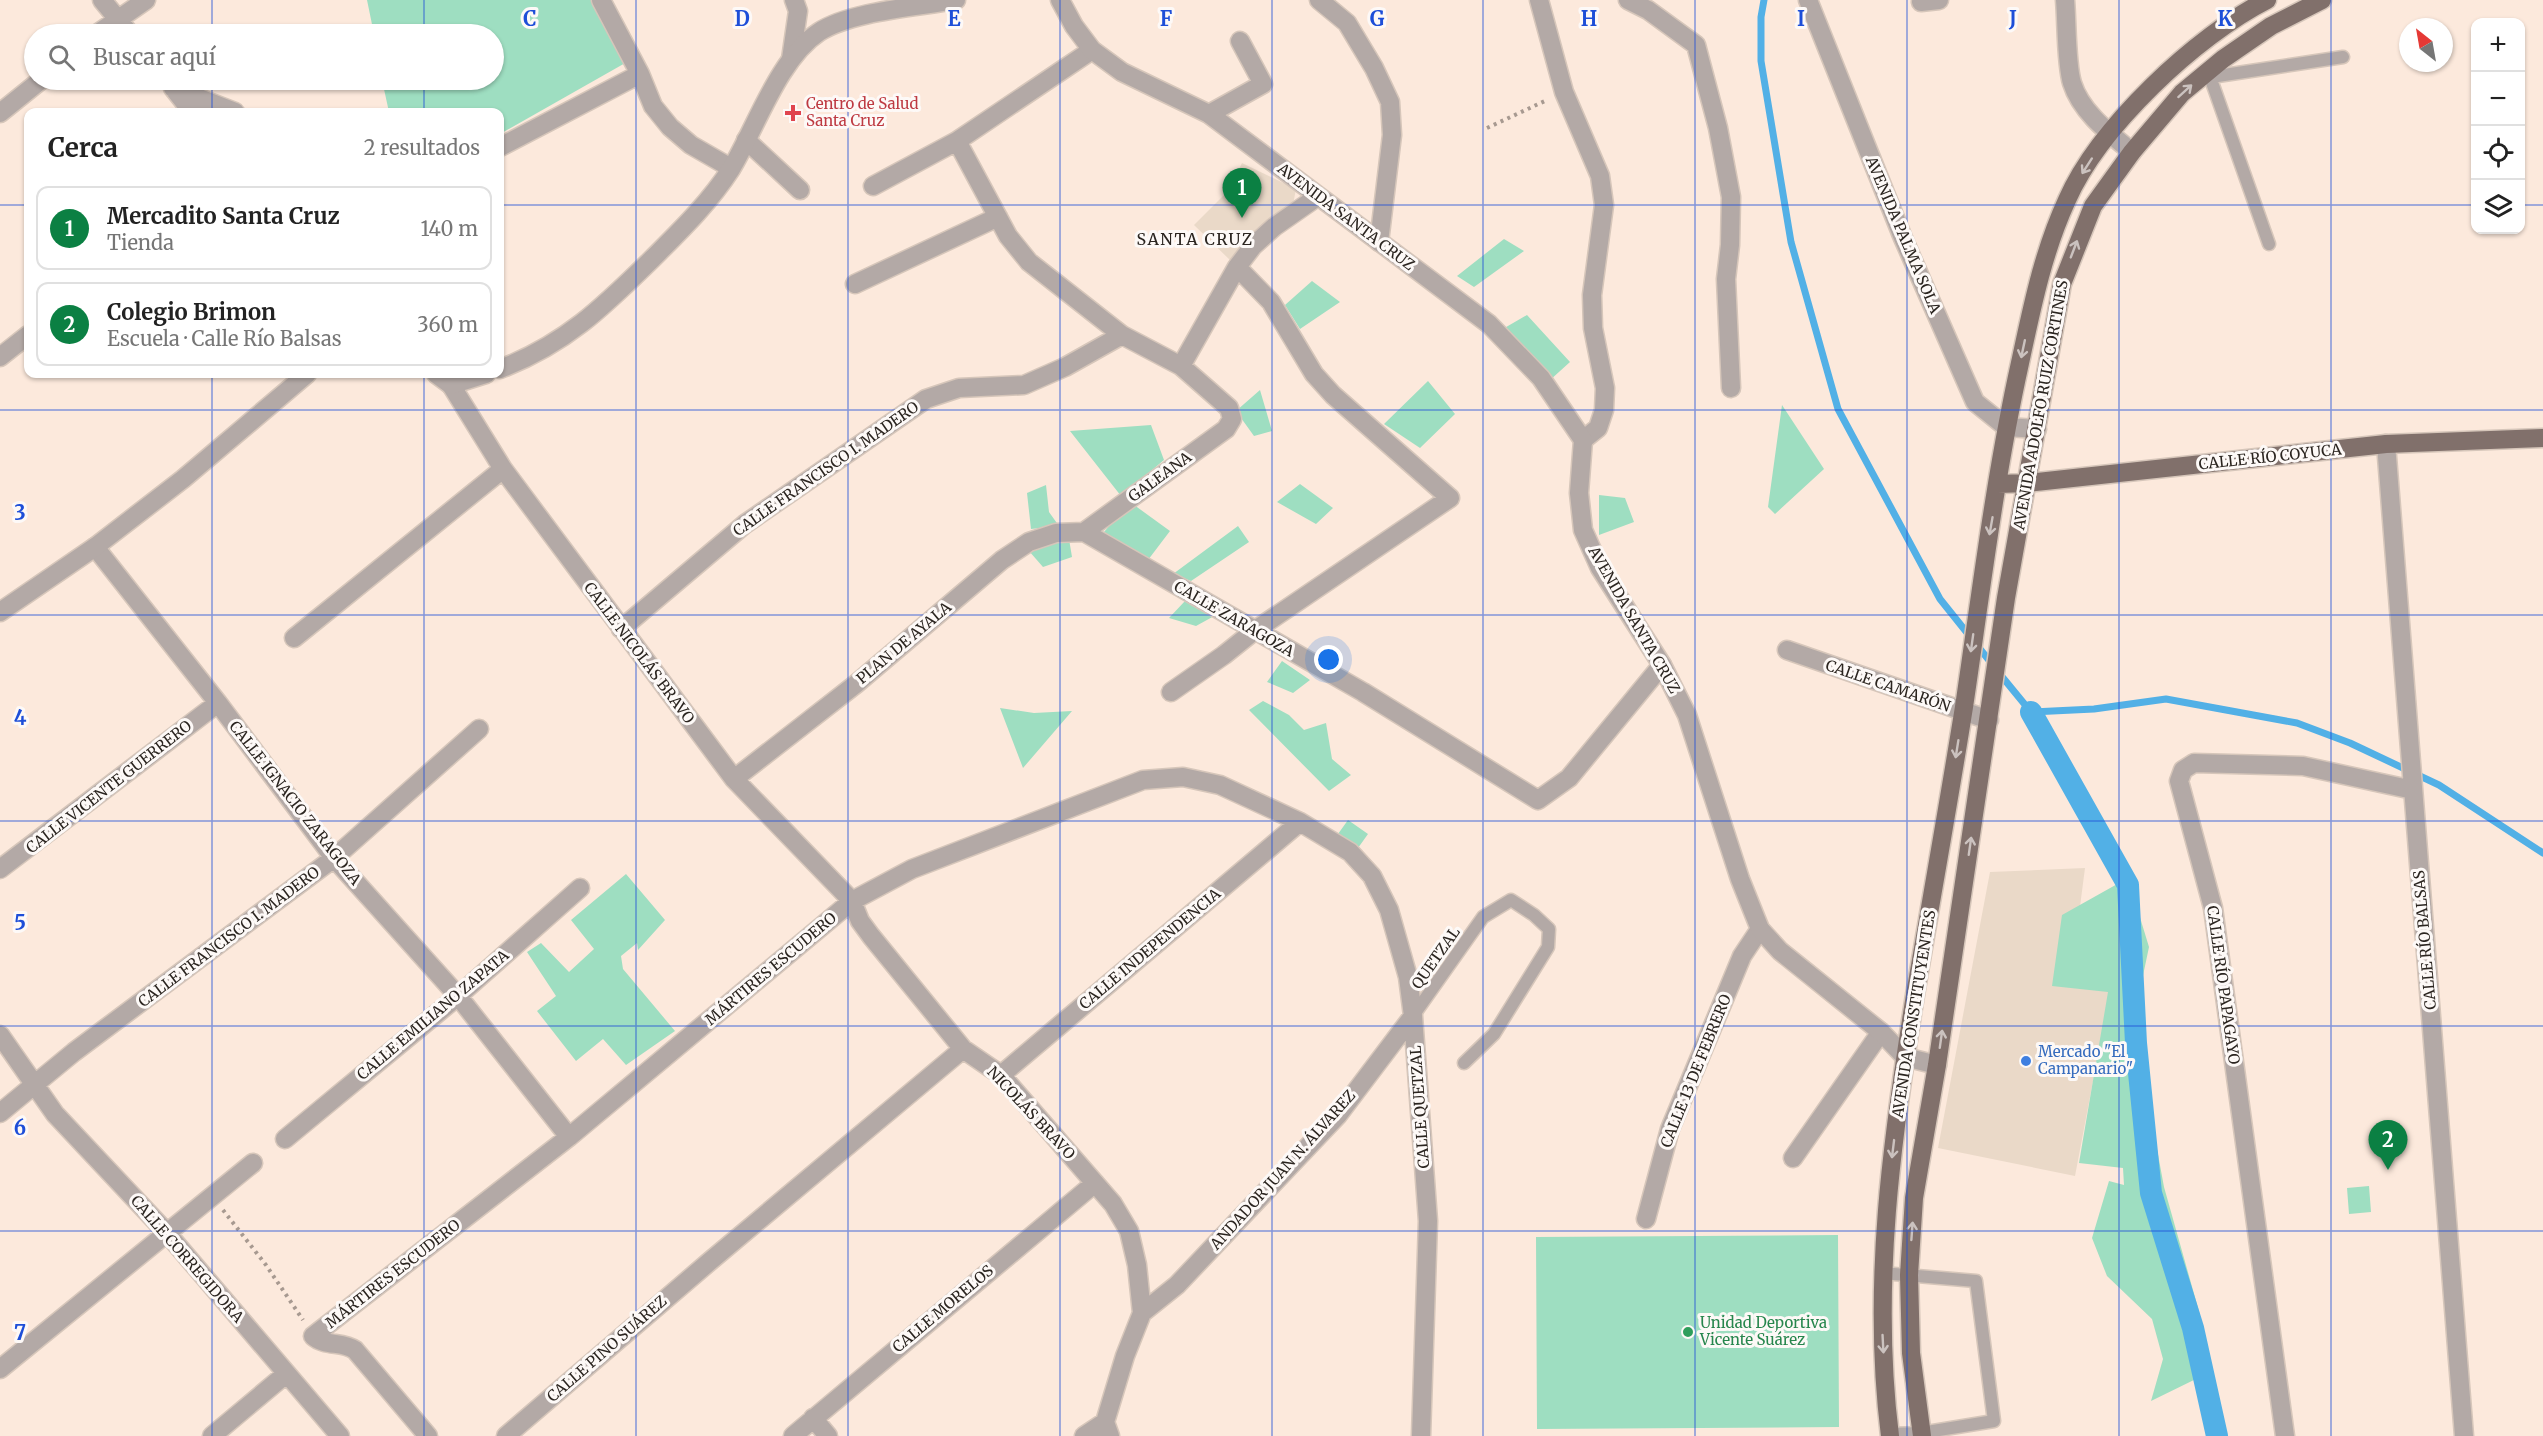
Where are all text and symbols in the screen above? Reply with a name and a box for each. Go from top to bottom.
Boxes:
text: C [523,6,537,31]
text: D [734,6,750,31]
text: E [947,6,961,31]
text: F [1160,6,1173,31]
text: G [1370,6,1385,31]
text: H [1581,6,1597,31]
text: I [1797,6,1805,31]
text: J [2008,6,2017,31]
text: K [2218,6,2233,31]
north arrow [2399,18,2453,72]
map controls [2471,18,2525,234]
button: + [2471,18,2525,72]
search box [24,24,504,90]
icon: search [45,41,78,74]
text: Buscar aquí [93,43,216,71]
button: − [2471,72,2525,126]
one-way arrow [2177,84,2192,98]
place label: Centro de Salud Santa Cruz [806,94,918,130]
marker: Centro de Salud Santa Cruz [784,104,802,122]
button: locate [2471,126,2525,180]
text: Cerca [48,131,118,164]
text: 2 resultados [364,135,480,160]
street label: AVENIDA PALMA SOLA [1861,152,1945,317]
one-way arrow [2081,157,2093,174]
street label: AVENIDA SANTA CRUZ [1273,158,1419,275]
pin: 1 [1222,168,1262,218]
button: layers [2471,180,2525,234]
text: Mercadito Santa Cruz [107,202,340,230]
text: 1 [65,216,74,241]
text: 140 m [421,216,478,241]
district label: SANTA CRUZ [1136,229,1254,249]
text: Tienda [107,230,174,255]
one-way arrow [2070,241,2081,259]
street label: AVENIDA ADOLFO RUIZ CORTINES [2009,278,2072,532]
text: Colegio Brimon [107,298,276,326]
text: 2 [64,312,75,337]
text: 360 m [417,312,478,337]
text: Escuela · Calle Río Balsas [107,326,342,351]
one-way arrow [2016,339,2028,358]
street label: CALLE FRANCISCO I. MADERO [729,397,922,540]
street label: CALLE RÍO COYUCA [2197,439,2343,473]
street label: GALEANA [1125,447,1195,506]
text: 3 [14,500,26,525]
one-way arrow [1985,516,1996,536]
street label: AVENIDA SANTA CRUZ [1584,542,1685,697]
street label: CALLE ZARAGOZA [1171,576,1298,661]
street label: CALLE NICOLÁS BRAVO [580,578,700,727]
street label: PLAN DE AYALA [852,597,955,688]
one-way arrow [1967,633,1978,652]
your location [1314,645,1343,674]
street label: CALLE CAMARÓN [1823,654,1954,716]
text: 4 [14,705,27,730]
street label: CALLE VICENTE GUERRERO [22,716,195,857]
street label: CALLE IGNACIO ZARAGOZA [225,717,366,889]
one-way arrow [1951,739,1962,759]
one-way arrow [1965,837,1976,856]
street label: CALLE FRANCISCO I. MADERO [134,862,323,1011]
street label: CALLE RÍO BALSAS [2408,869,2440,1011]
street label: CALLE INDEPENDENCIA [1075,884,1224,1013]
street label: CALLE RÍO PAPAGAYO [2203,904,2245,1066]
street label: MÁRTIRES ESCUDERO [700,907,840,1029]
street label: AVENIDA CONSTITUYENTES [1888,909,1939,1120]
text: 5 [14,910,26,935]
street label: QUETZAL [1407,922,1464,992]
street label: CALLE EMILIANO ZAPATA [353,945,513,1084]
street label: CALLE 13 DE FEBRERO [1656,991,1735,1150]
one-way arrow [1936,1029,1947,1049]
place label: Mercado "El Campanario" [2038,1042,2133,1078]
street label: CALLE QUETZAL [1406,1044,1433,1169]
marker: Mercado "El Campanario" [2019,1054,2033,1068]
street label: NICOLÁS BRAVO [983,1062,1080,1163]
street label: ANDADOR JUAN N. ÁLVAREZ [1205,1085,1360,1254]
text: 6 [14,1115,26,1140]
pin: 2 [2368,1120,2408,1170]
one-way arrow [1888,1139,1899,1159]
street label: CALLE CORREGIDORA [127,1191,248,1327]
street label: MÁRTIRES ESCUDERO [321,1214,464,1332]
one-way arrow [1906,1222,1917,1242]
street label: CALLE MORELOS [888,1261,997,1356]
street label: CALLE PINO SUÁREZ [542,1290,671,1406]
place label: Unidad Deportiva Vicente Suárez [1699,1313,1827,1349]
text: 7 [14,1320,26,1345]
marker: Unidad Deportiva Vicente Suárez [1681,1325,1695,1339]
one-way arrow [1877,1333,1888,1353]

